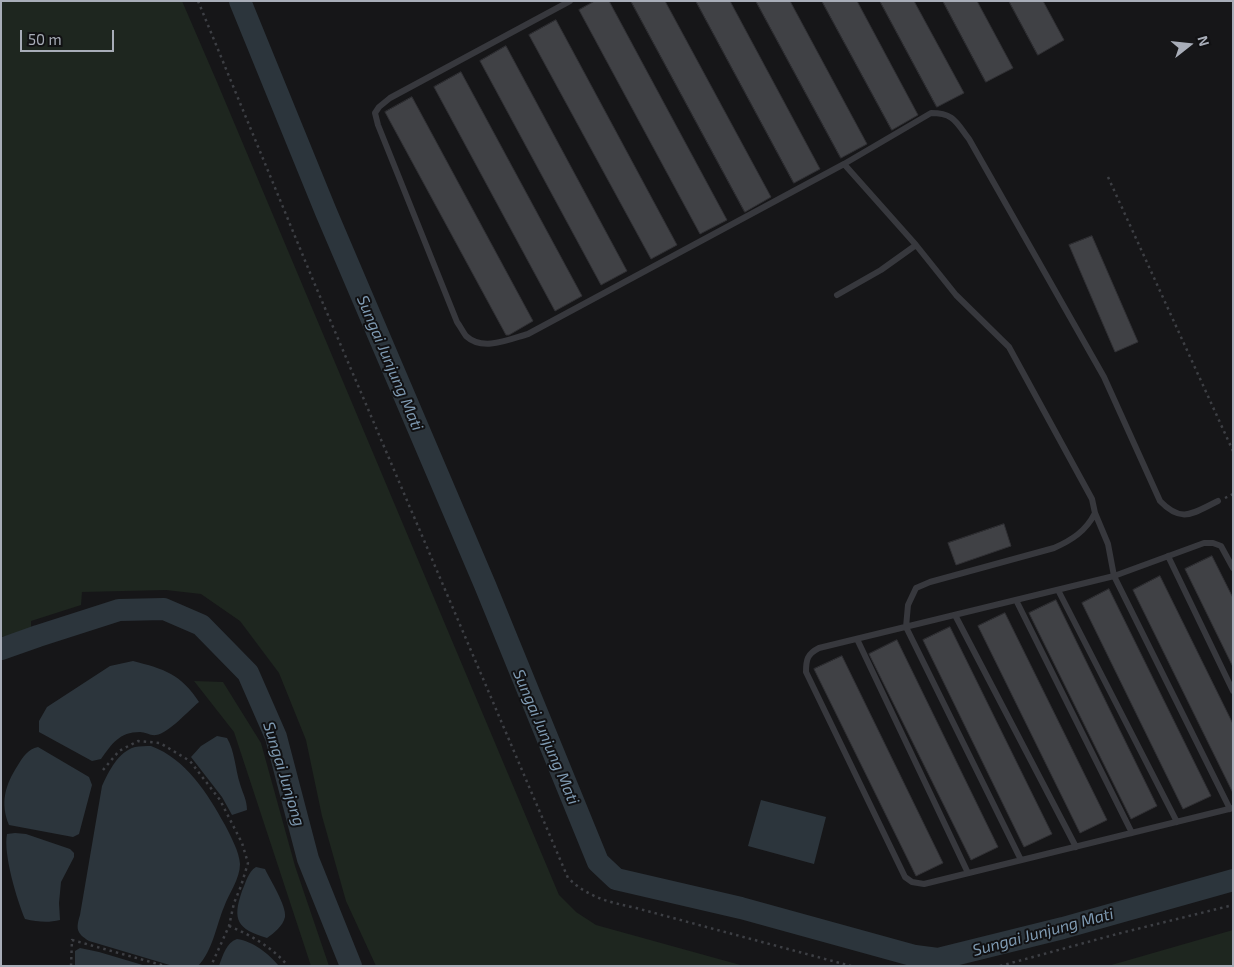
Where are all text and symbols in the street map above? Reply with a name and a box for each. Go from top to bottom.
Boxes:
scale bar [22,20,116,52]
north arrow [1164,20,1214,70]
text: 50 m [28,30,62,48]
text: N [1194,34,1213,48]
water label: Sungai Junjung Mati [353,292,427,434]
water label: Sungai Junjung Mati [509,666,583,808]
water label: Sungai Junjong [259,719,309,829]
water label: Sungai Junjung Mati [970,904,1116,960]

